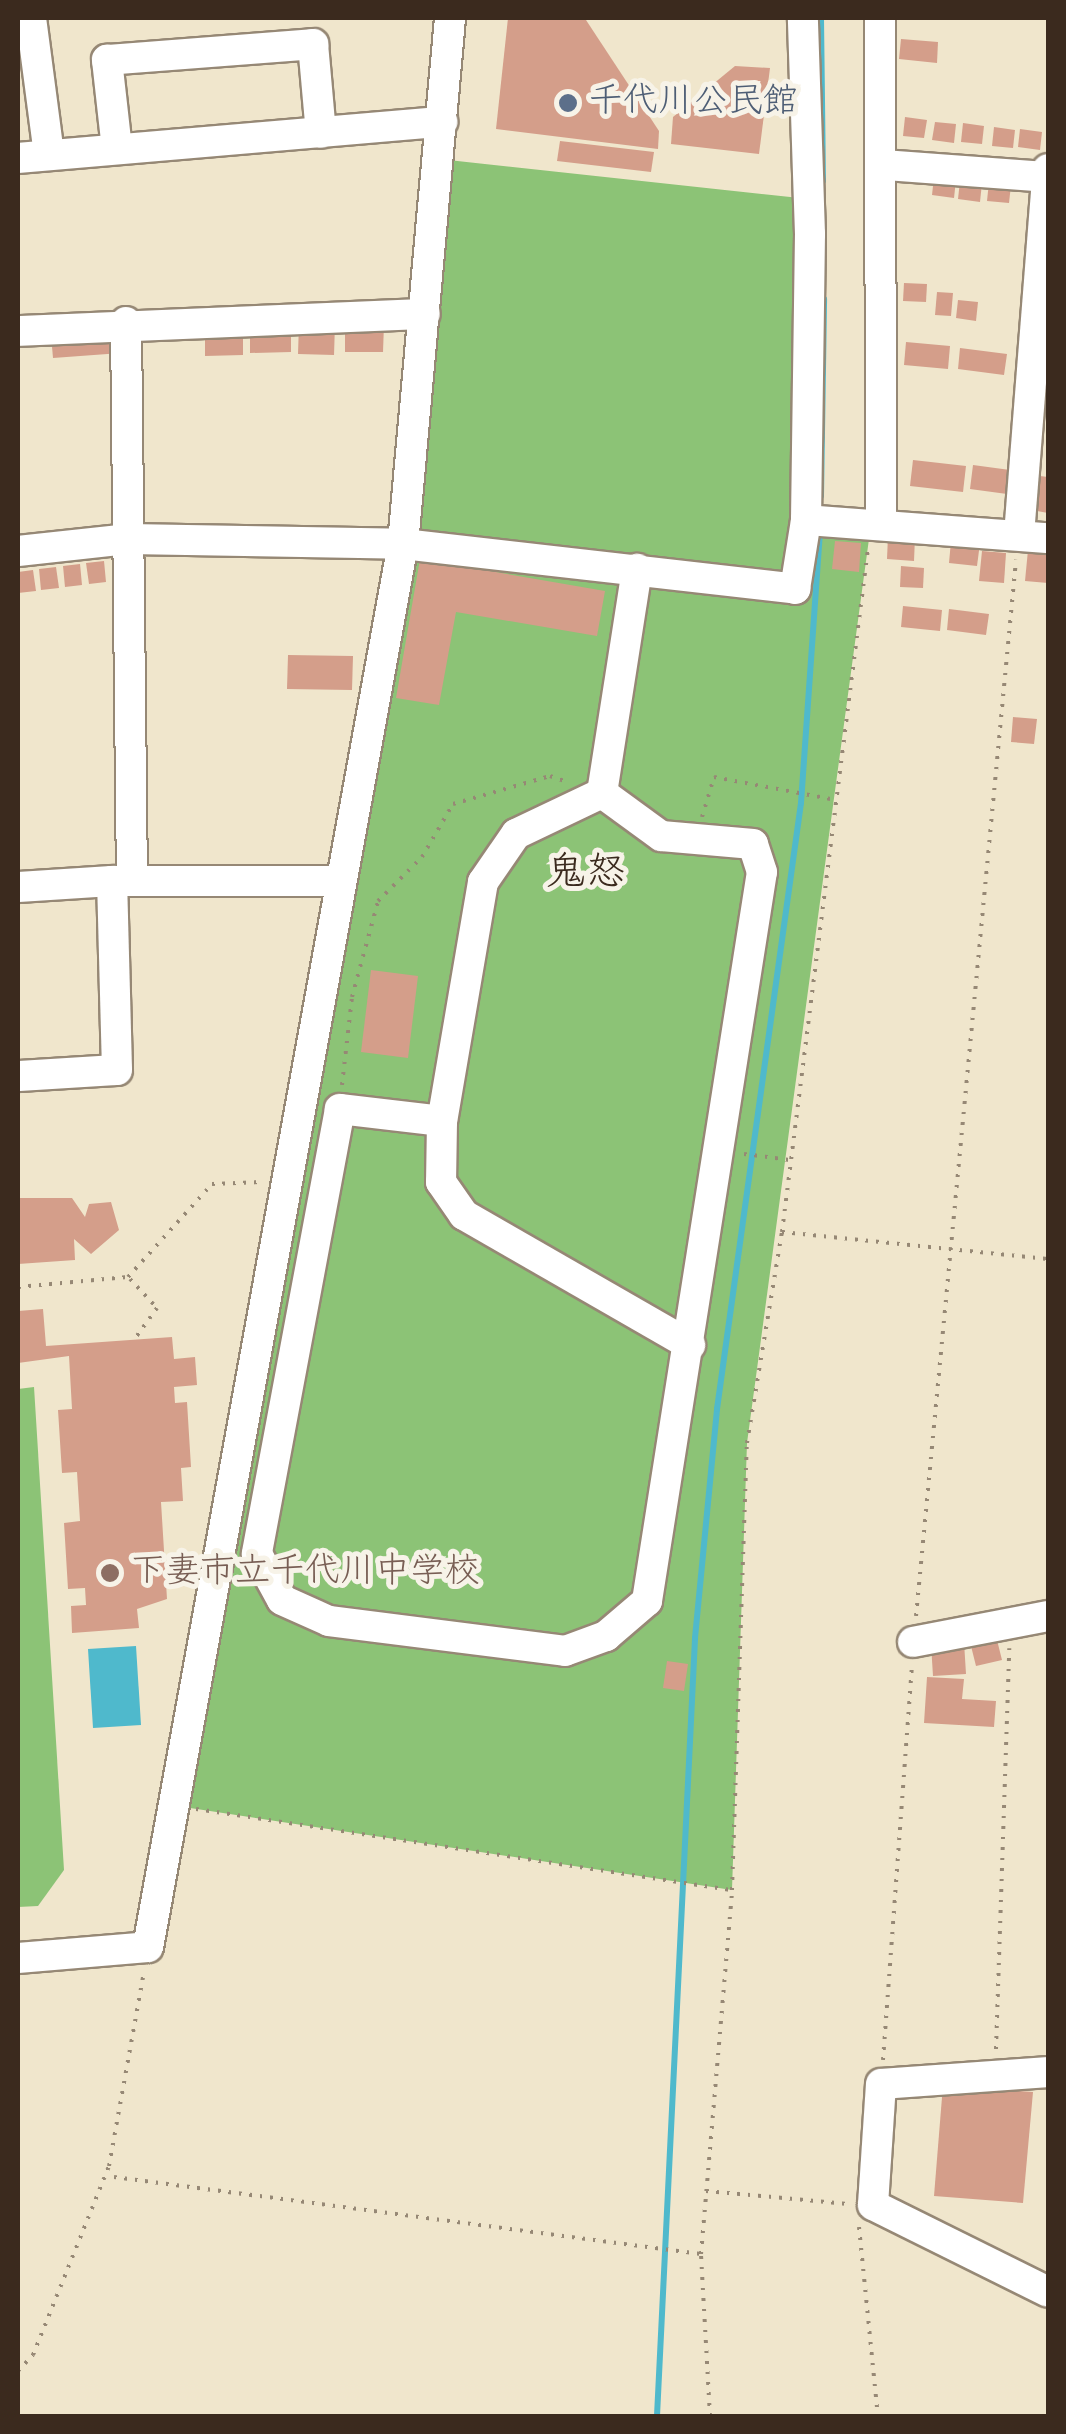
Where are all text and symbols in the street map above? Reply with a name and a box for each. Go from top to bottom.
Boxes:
place label: 千代川公民館 [588,82,798,124]
marker: 千代川公民館 [557,92,579,114]
district label: 鬼怒 [546,851,626,899]
place label: 下妻市立千代川中学校 [130,1552,480,1594]
marker: 下妻市立千代川中学校 [99,1562,121,1584]

